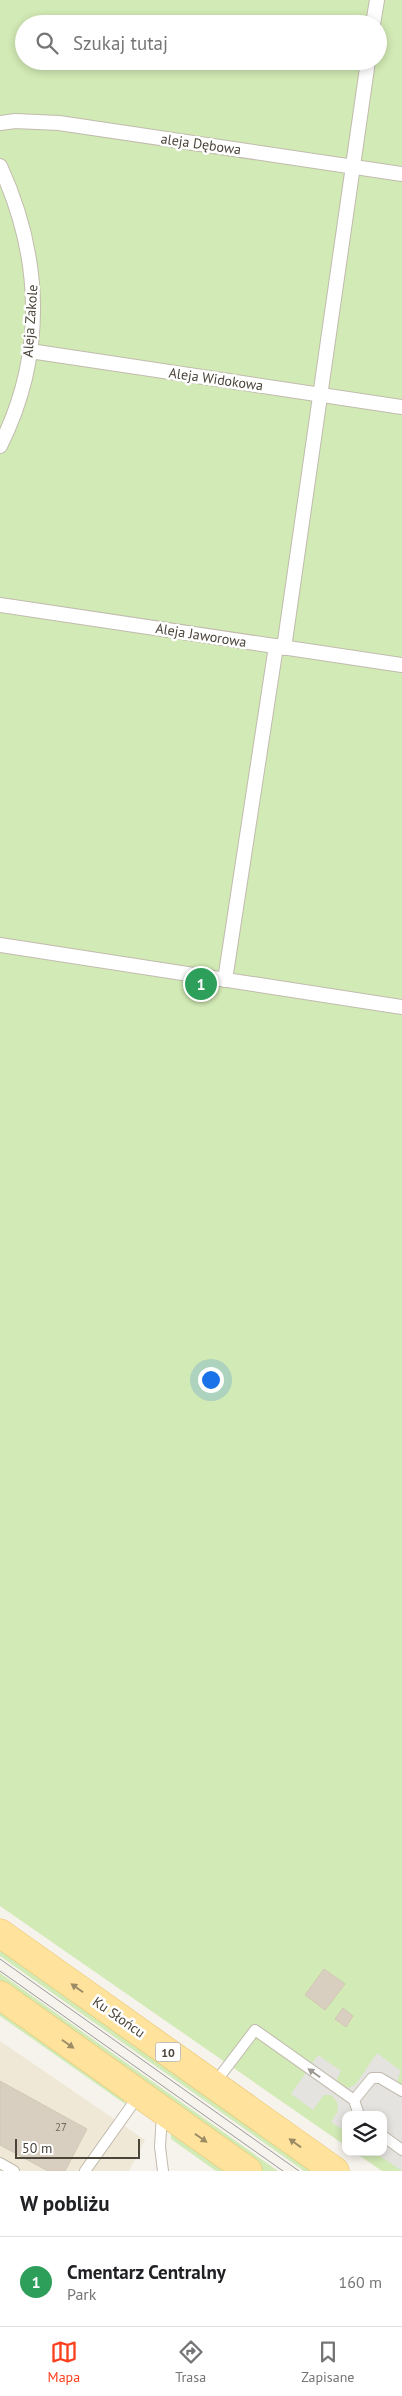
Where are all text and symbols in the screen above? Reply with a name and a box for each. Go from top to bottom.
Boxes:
search box [15,15,387,70]
icon: search [33,29,61,57]
text: Szukaj tutaj [73,31,168,55]
street label: aleja Dębowa [160,129,242,159]
street label: Aleja Zakole [18,284,42,358]
street label: Aleja Widokowa [168,363,264,395]
street label: Aleja Jaworowa [154,619,248,651]
pin: 1 [185,965,217,1003]
your location [198,1367,224,1393]
one-way arrow [70,1983,84,1993]
street label: Ku Słońcu [89,1992,149,2042]
one-way arrow [61,2039,75,2049]
road number: 10 [156,2042,180,2062]
one-way arrow [307,2068,320,2078]
map controls [342,2111,387,2156]
button: layers [342,2111,387,2156]
house number: 27 [55,2120,67,2134]
one-way arrow [194,2133,208,2143]
scale bar [15,2136,140,2159]
one-way arrow [288,2138,302,2148]
text: 50 m [22,2139,52,2157]
text: W pobliżu [20,2190,109,2217]
text: Cmentarz Centralny [67,2260,226,2284]
text: 1 [31,2272,41,2292]
text: 160 m [339,2272,382,2292]
text: Park [67,2284,96,2304]
tab: Mapa [48,2338,80,2386]
tab: Trasa [175,2338,206,2386]
tab: Zapisane [301,2338,354,2386]

